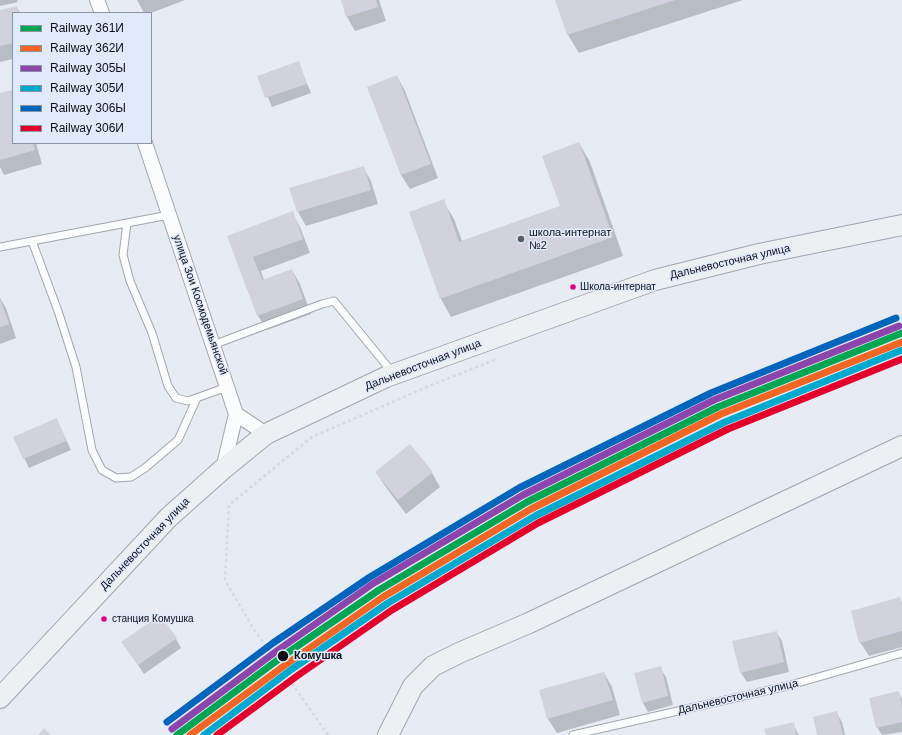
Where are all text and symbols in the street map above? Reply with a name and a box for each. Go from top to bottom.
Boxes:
legend [12,12,152,144]
text: Railway 361И [50,21,124,35]
text: Railway 362И [50,41,124,55]
text: Railway 305Ы [50,61,126,75]
text: Railway 305И [50,81,124,95]
text: Railway 306Ы [50,101,126,115]
text: Railway 306И [50,121,124,135]
place label: школа-интернат №2 [529,226,611,252]
street label: улица Зои Космодемьянской [170,233,230,377]
marker: школа-интернат №2 [516,234,526,244]
street label: Дальневосточная улица [668,242,792,282]
place label: Школа-интернат [580,281,656,293]
marker: Школа-интернат [568,282,578,292]
street label: Дальневосточная улица [363,337,483,393]
street label: Дальневосточная улица [97,495,193,593]
place label: станция Комушка [112,613,194,625]
marker: станция Комушка [99,614,109,624]
marker: Комушка [276,649,290,663]
place label: Комушка [294,649,342,663]
street label: Дальневосточная улица [676,677,800,717]

